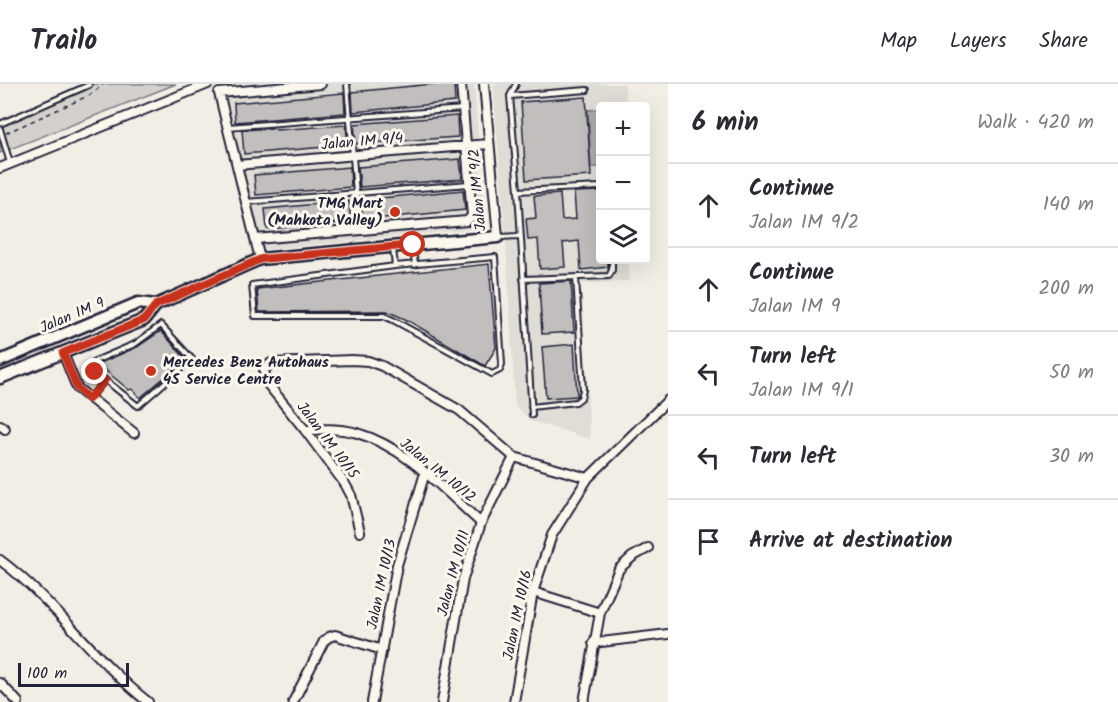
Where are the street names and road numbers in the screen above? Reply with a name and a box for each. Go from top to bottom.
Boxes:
street label: Jalan IM 9/4 [320,126,404,158]
street label: Jalan IM 9/2 [462,148,494,232]
street label: Jalan IM 9 [36,291,109,340]
street label: Jalan IM 10/15 [290,397,365,485]
street label: Jalan IM 10/12 [394,432,481,509]
street label: Jalan IM 10/11 [431,527,477,619]
street label: Jalan IM 10/13 [361,536,403,632]
street label: Jalan IM 10/16 [497,568,539,663]

